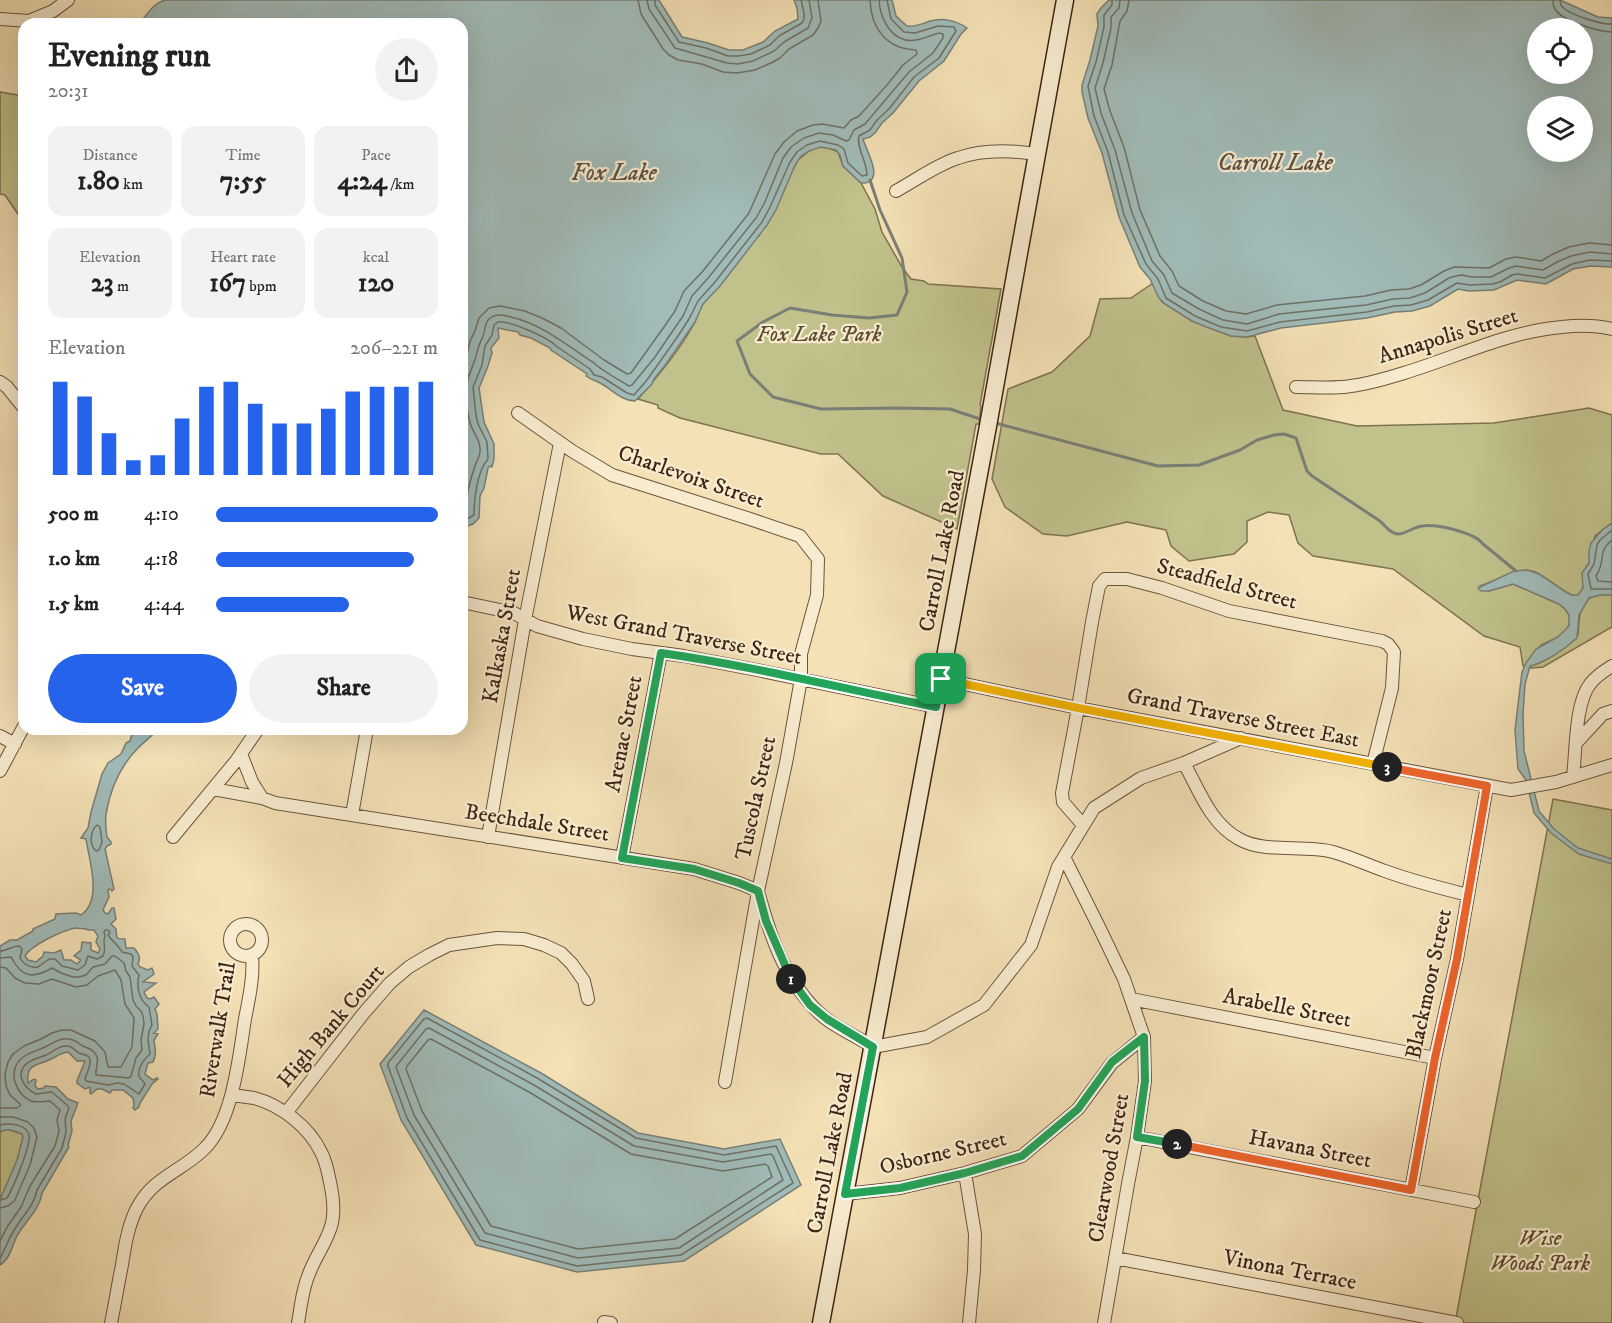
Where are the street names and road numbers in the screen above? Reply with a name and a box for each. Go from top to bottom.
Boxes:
street label: Annapolis Street [1375,302,1521,370]
street label: Charlevoix Street [614,439,768,515]
street label: Carroll Lake Road [913,468,971,634]
street label: Steadfield Street [1154,552,1300,616]
street label: Kalkaska Street [477,567,527,705]
street label: West Grand Traverse Street [563,599,804,671]
street label: Arenac Street [599,673,649,795]
street label: Grand Traverse Street East [1125,682,1361,754]
street label: Tuscola Street [730,734,782,862]
street label: Beechdale Street [463,798,611,848]
street label: Blackmoor Street [1400,906,1458,1062]
street label: High Bank Court [272,959,390,1093]
street label: Riverwalk Trail [194,960,242,1100]
street label: Arabelle Street [1221,982,1353,1034]
street label: Carroll Lake Road [801,1070,859,1236]
street label: Clearwood Street [1083,1091,1135,1245]
street label: Havana Street [1246,1124,1374,1174]
street label: Osborne Street [877,1125,1009,1181]
street label: Vinona Terrace [1220,1244,1359,1296]

